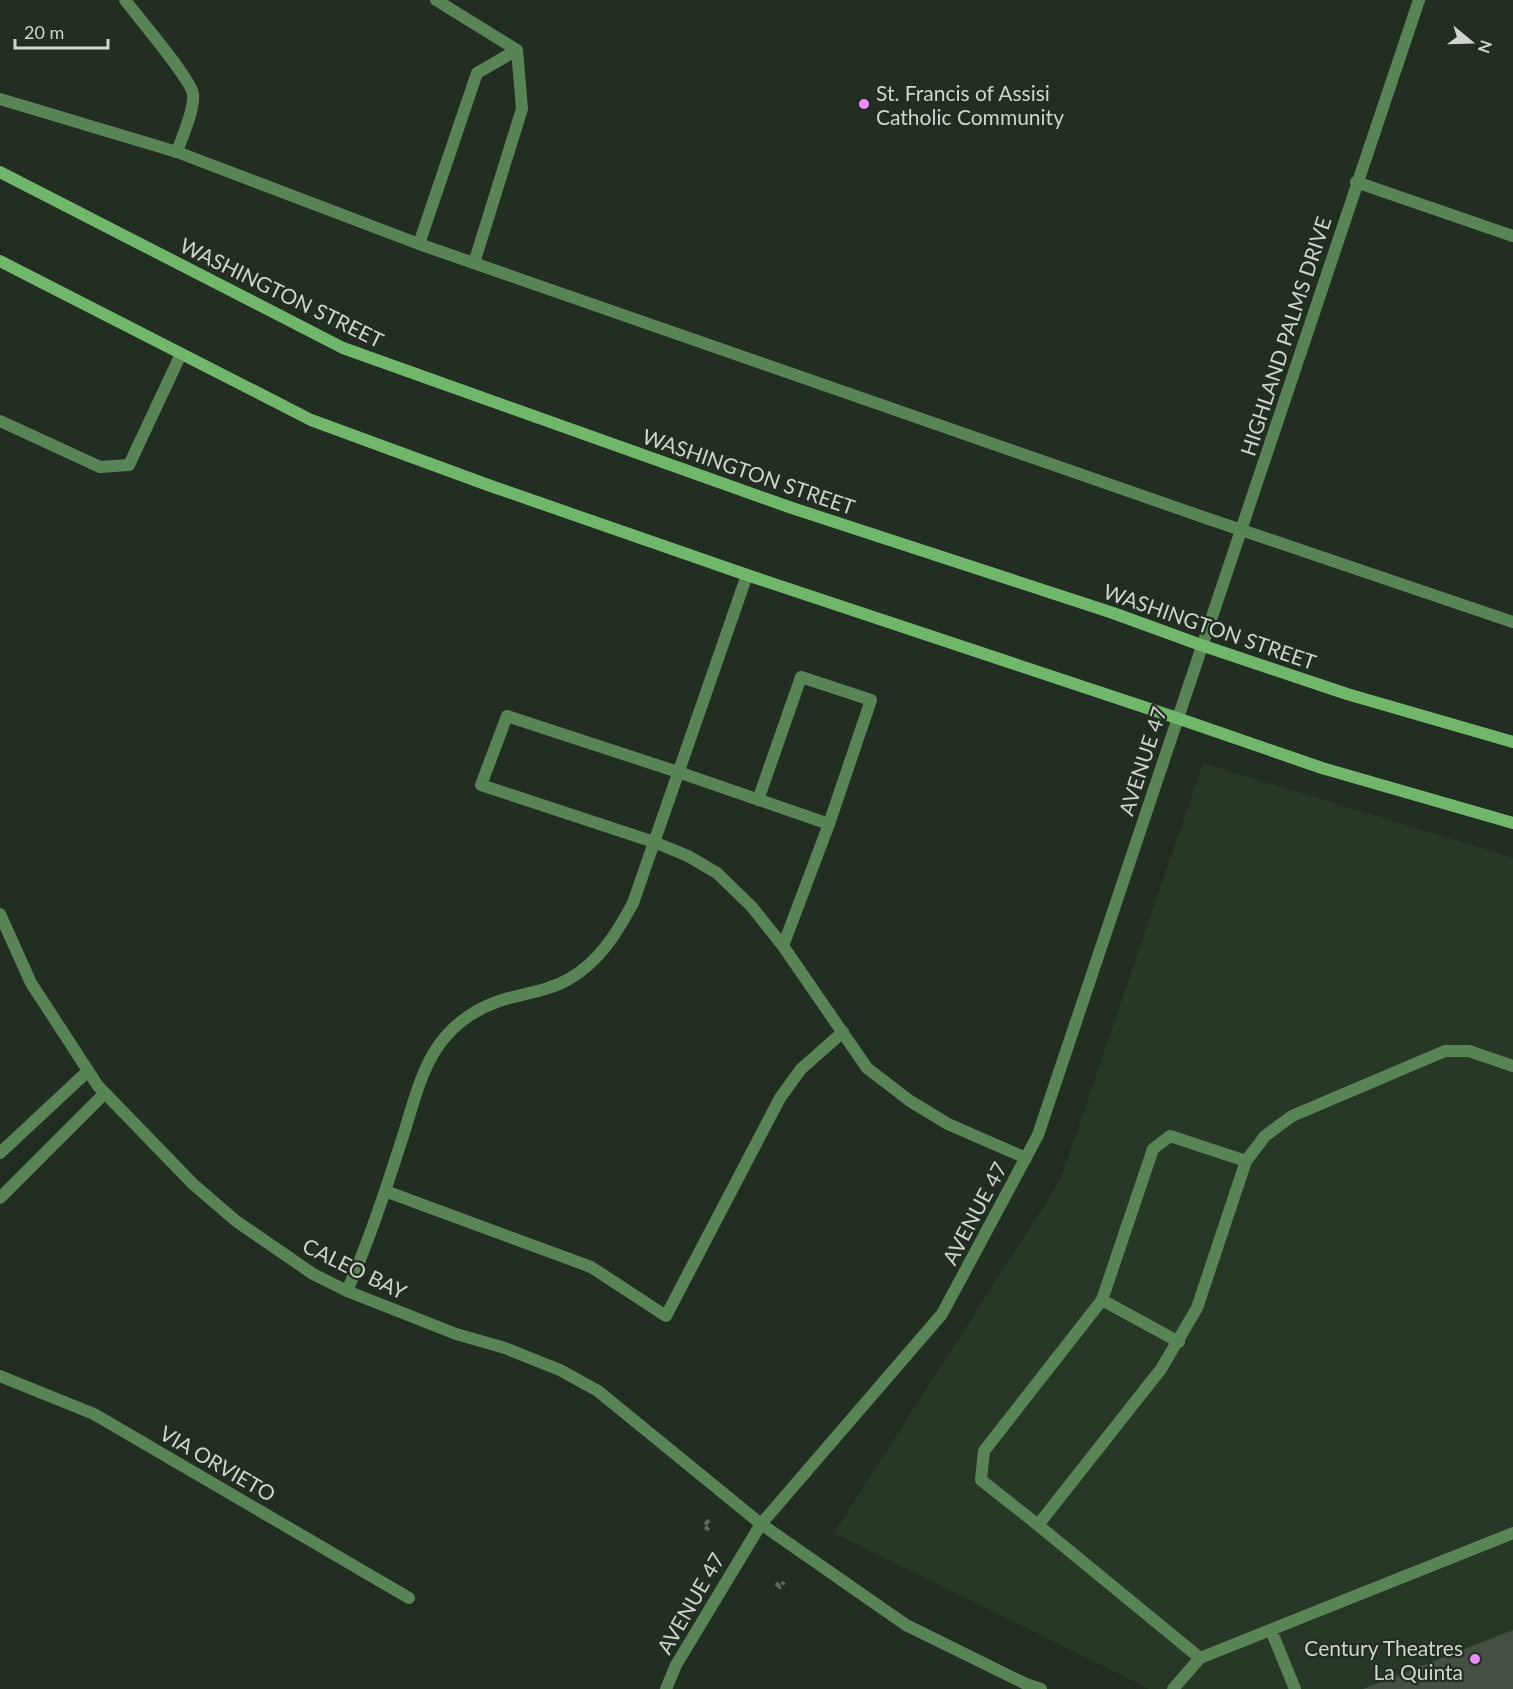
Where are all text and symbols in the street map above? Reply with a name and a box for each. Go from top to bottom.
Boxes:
scale bar [15,12,108,50]
north arrow [1441,12,1501,72]
text: 20 m [24,21,64,43]
text: N [1475,38,1497,56]
place label: St. Francis of Assisi Catholic Community [876,80,1064,129]
marker: St. Francis of Assisi Catholic Community [857,97,871,111]
street label: HIGHLAND PALMS DRIVE [1235,213,1335,459]
street label: WASHINGTON STREET [176,232,388,352]
street label: WASHINGTON STREET [639,423,859,519]
street label: WASHINGTON STREET [1100,578,1320,674]
street label: AVENUE 47 [1113,704,1171,818]
street label: AVENUE 47 [936,1157,1012,1269]
street label: CALEO BAY [299,1232,412,1304]
street label: VIA ORVIETO [156,1420,280,1506]
street label: AVENUE 47 [651,1548,729,1658]
place label: Century Theatres La Quinta [1304,1635,1463,1684]
marker: Century Theatres La Quinta [1468,1652,1482,1666]

